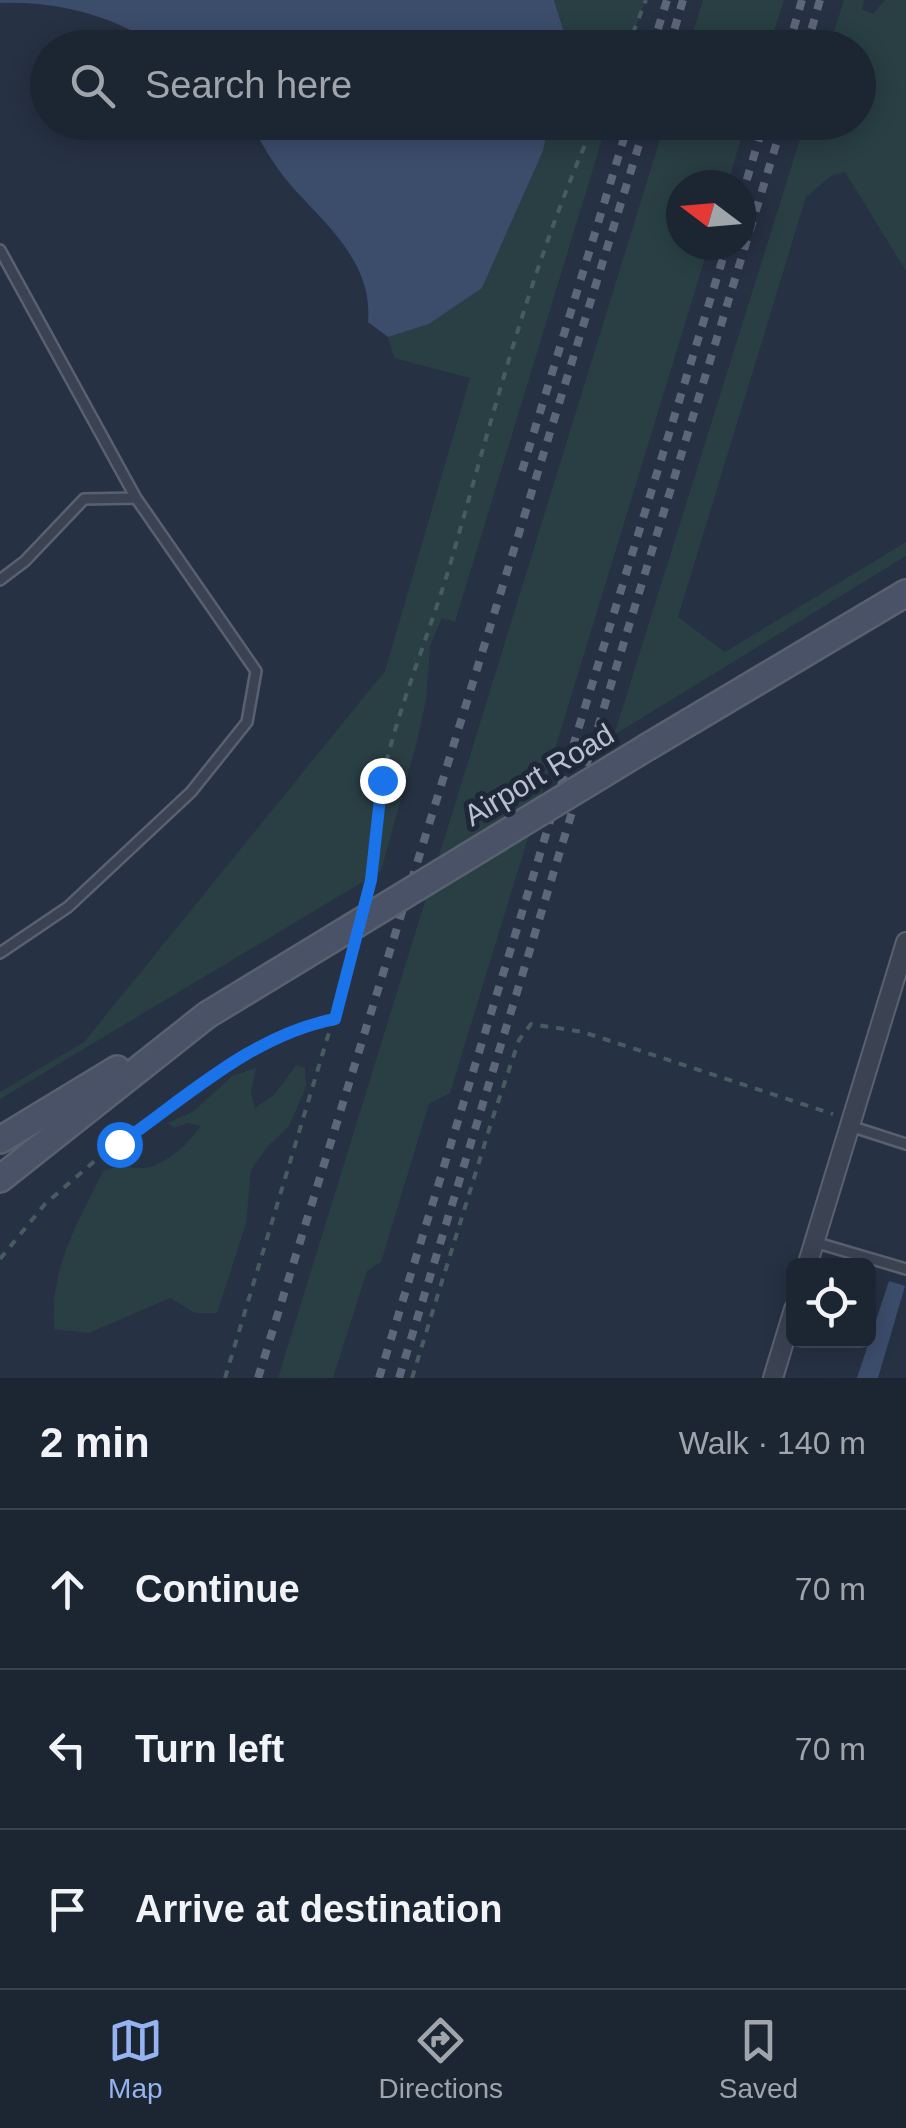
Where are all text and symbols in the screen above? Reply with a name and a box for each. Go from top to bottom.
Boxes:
search box [30,30,876,140]
icon: search [65,58,120,113]
text: Search here [145,64,352,106]
north arrow [666,170,756,260]
street label: Airport Road [458,717,619,832]
route end [360,758,406,804]
route start [97,1122,143,1168]
map controls [786,1258,876,1348]
button: locate [786,1258,876,1348]
text: 2 min [40,1419,150,1466]
text: Walk · 140 m [679,1425,866,1461]
icon: ahead [40,1562,95,1617]
text: Continue [135,1568,300,1610]
text: 70 m [795,1571,866,1607]
icon: left [40,1722,95,1777]
text: Turn left [135,1728,284,1770]
text: 70 m [795,1731,866,1767]
icon: arrive [40,1882,95,1937]
text: Arrive at destination [135,1888,502,1930]
tab: Map [108,2013,163,2105]
tab: Directions [379,2013,503,2105]
tab: Saved [719,2013,798,2105]

